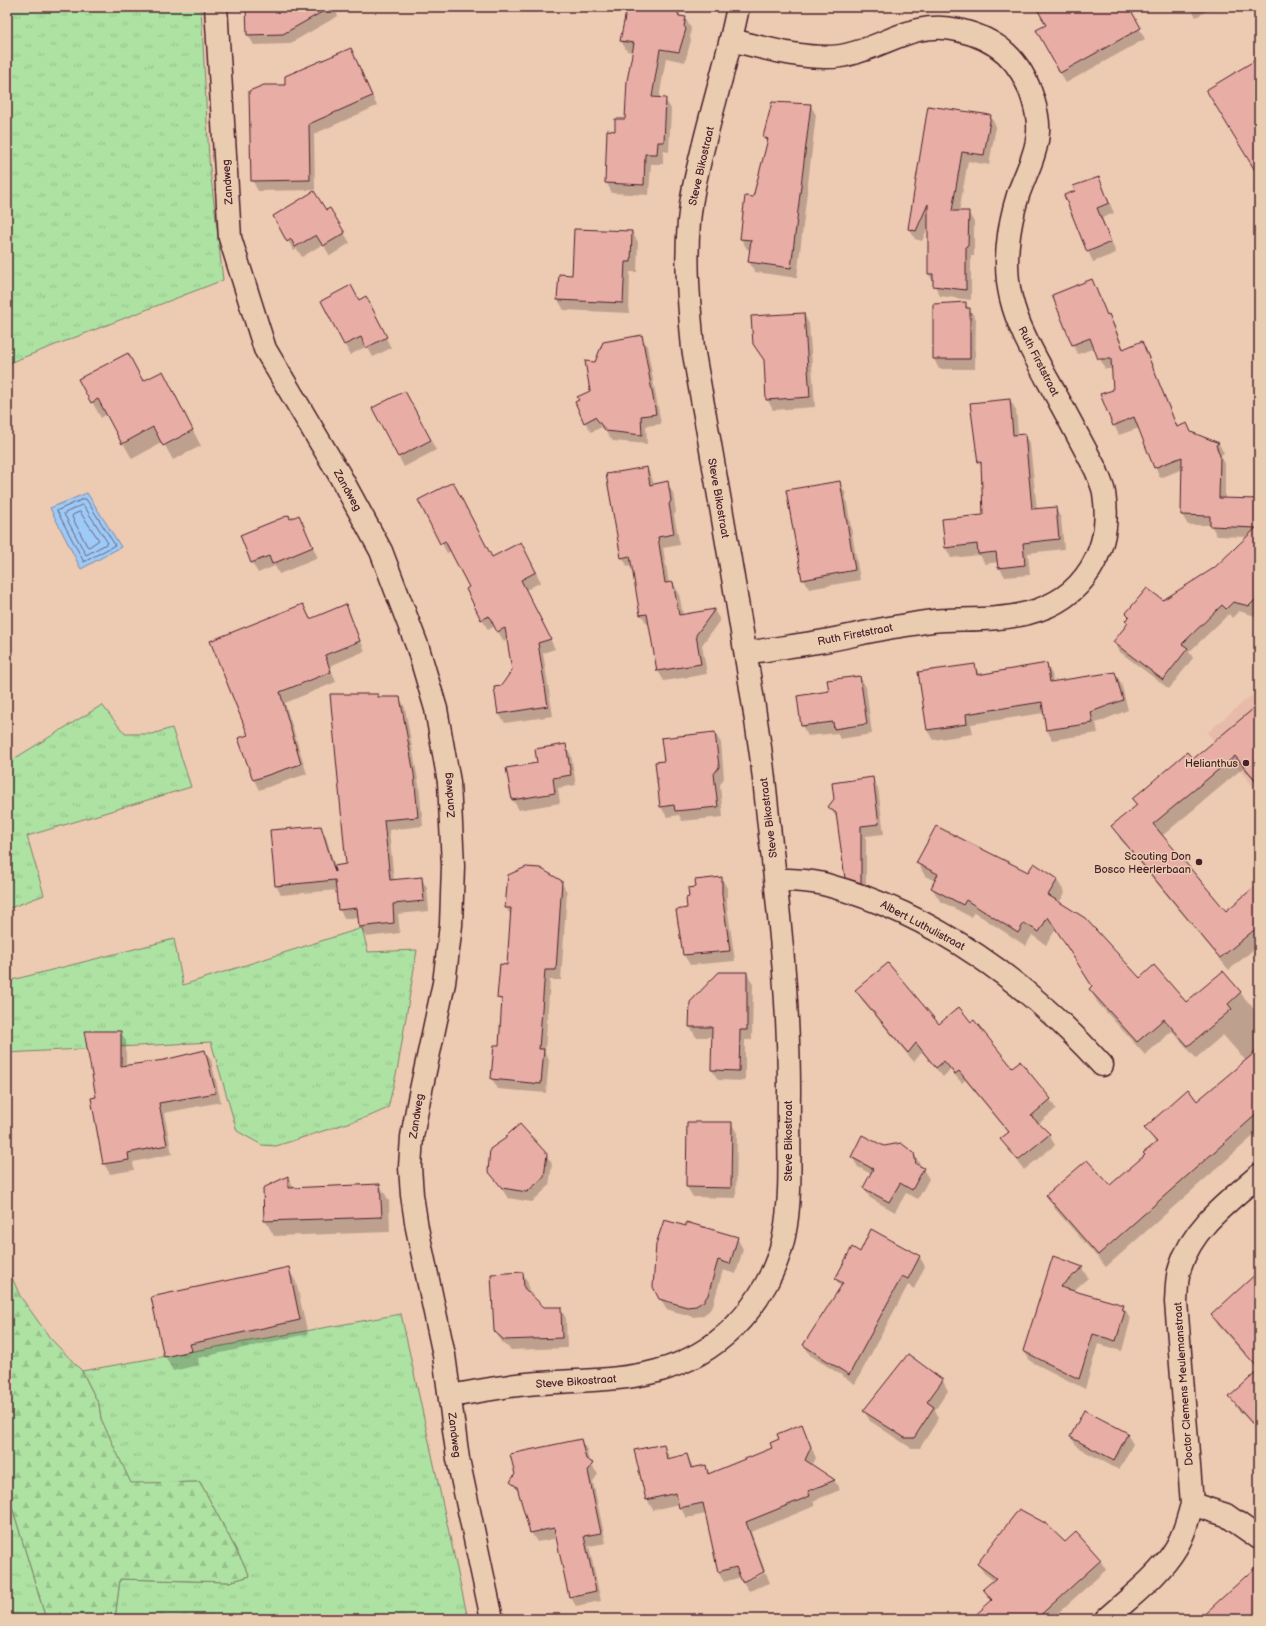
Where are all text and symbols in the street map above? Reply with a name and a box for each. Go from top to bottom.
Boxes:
street label: Steve Bikostraat [686,125,717,207]
street label: Zandweg [219,159,236,206]
street label: Ruth Firststraat [1015,324,1062,399]
street label: Steve Bikostraat [705,457,732,540]
street label: Zandweg [330,466,364,513]
street label: Ruth Firststraat [816,621,895,648]
place label: Helianthus [1185,757,1239,770]
marker: Helianthus [1241,758,1251,768]
street label: Zandweg [441,772,458,819]
street label: Steve Bikostraat [757,776,780,859]
place label: Scouting Don Bosco Heerlerbaan [1094,850,1191,876]
marker: Scouting Don Bosco Heerlerbaan [1194,857,1204,867]
street label: Albert Luthulistraat [878,898,968,953]
street label: Zandweg [406,1093,426,1140]
street label: Steve Bikostraat [782,1100,795,1181]
street label: Doctor Clemens Meulemanstraat [1171,1301,1196,1466]
street label: Steve Bikostraat [535,1372,617,1391]
street label: Zandweg [445,1411,464,1458]

